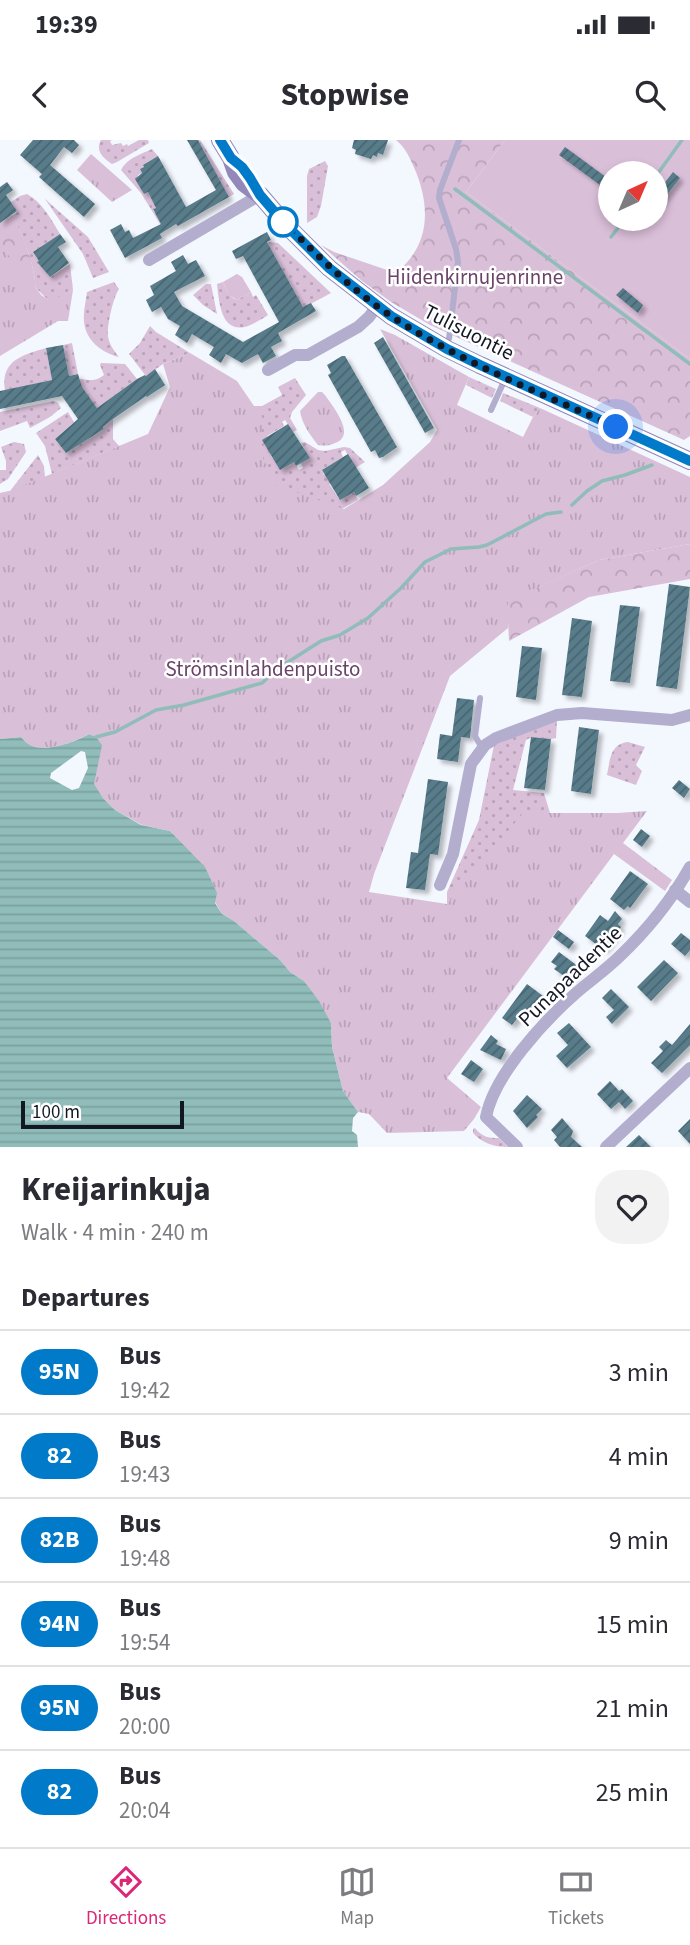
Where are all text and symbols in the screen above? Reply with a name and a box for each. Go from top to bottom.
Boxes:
text: 19:39 [35,6,98,43]
text: Stopwise [281,72,409,118]
icon: back [21,76,59,114]
icon: search [631,76,669,114]
north arrow [598,161,668,231]
map controls [598,161,668,231]
unlabelled marker [268,207,298,237]
park label: Hiidenkirnujenrinne [387,262,563,292]
street label: Tulisuontie [419,296,519,368]
your location [598,409,633,444]
park label: Strömsinlahdenpuisto [166,654,360,684]
street label: Punapaadentie [511,919,629,1033]
scale bar [21,1098,184,1130]
text: 100 m [32,1099,80,1126]
text: Kreijarinkuja [21,1166,211,1213]
button: heart [595,1170,669,1244]
text: Walk · 4 min · 240 m [21,1216,209,1249]
text: Departures [21,1279,149,1316]
text: Bus [119,1337,161,1374]
text: 95N [39,1354,80,1389]
text: 3 min [609,1354,669,1391]
text: 19:42 [119,1374,170,1407]
text: Bus [119,1421,161,1458]
text: 82 [47,1438,72,1473]
text: 4 min [609,1438,669,1475]
text: 19:43 [119,1458,170,1491]
text: Bus [119,1505,161,1542]
text: 82B [40,1522,79,1557]
text: 9 min [609,1522,669,1559]
text: 19:48 [119,1542,170,1575]
text: Bus [119,1589,161,1626]
text: 94N [39,1606,80,1641]
text: 15 min [596,1606,669,1643]
text: 19:54 [119,1626,170,1659]
text: Bus [119,1673,161,1710]
text: 95N [39,1690,80,1725]
text: 21 min [596,1690,669,1727]
text: 20:00 [119,1710,170,1743]
text: Bus [119,1757,161,1794]
text: 82 [47,1774,72,1809]
text: 25 min [596,1774,669,1811]
text: 20:04 [119,1794,170,1827]
tab: Directions [86,1863,166,1932]
tab: Map [338,1863,376,1932]
tab: Tickets [548,1863,604,1932]

